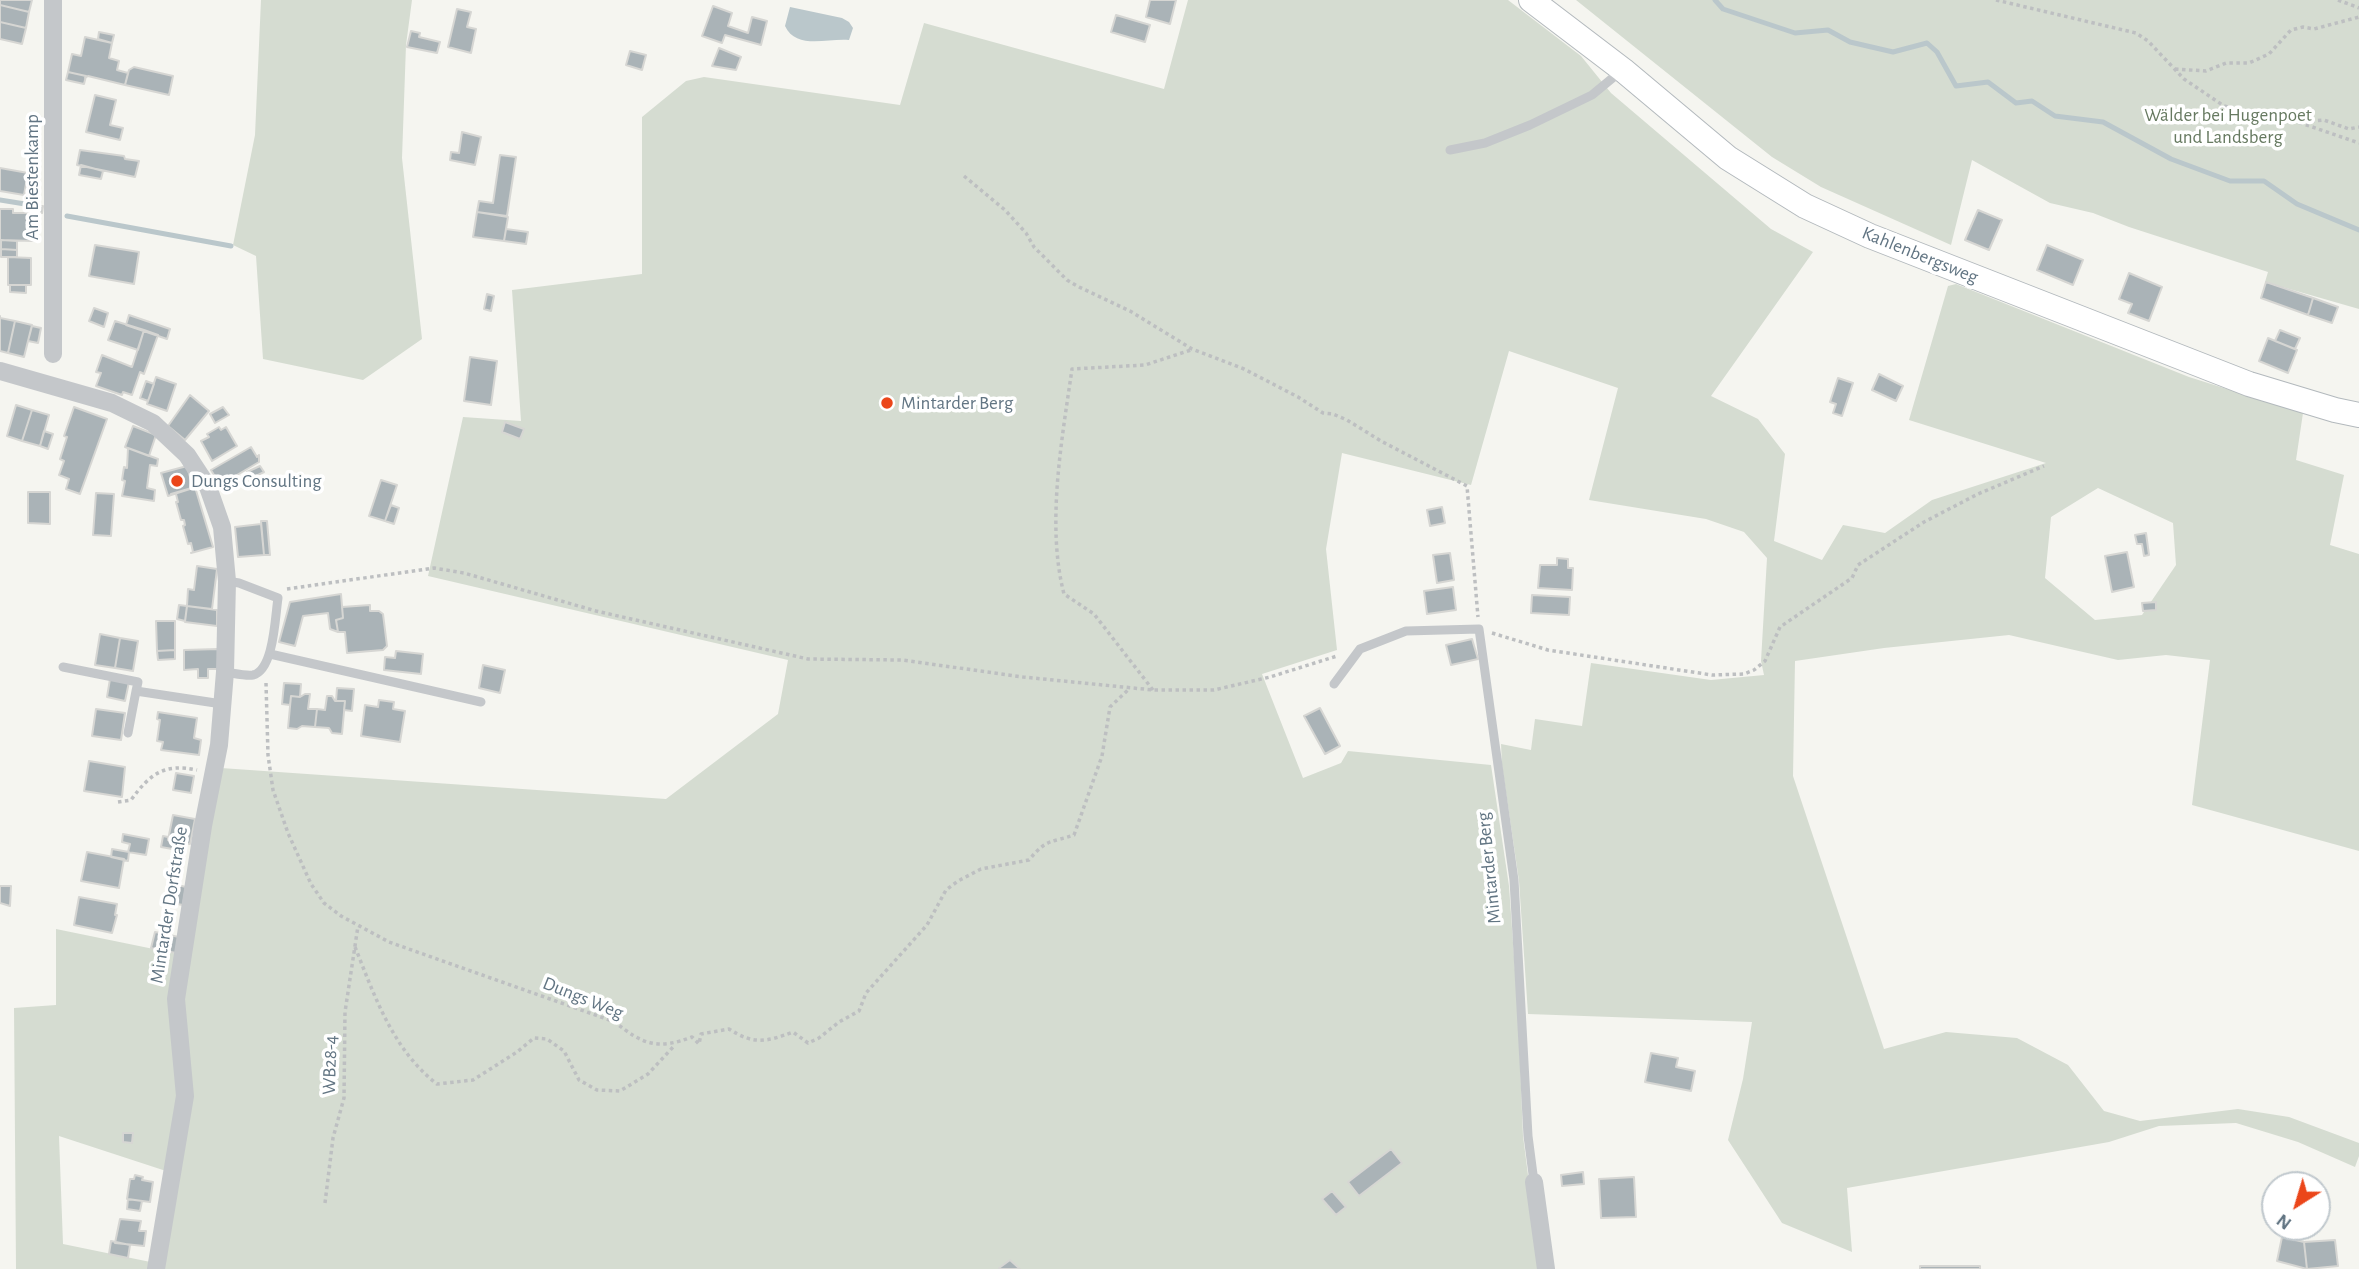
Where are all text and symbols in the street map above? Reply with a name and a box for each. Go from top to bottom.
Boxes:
park label: Wälder bei Hugenpoet und Landsberg [2144,104,2312,148]
street label: Am Biestenkamp [21,114,43,240]
street label: Kahlenbergsweg [1859,221,1981,289]
place label: Mintarder Berg [901,392,1013,414]
marker: Mintarder Berg [879,395,895,411]
place label: Dungs Consulting [191,470,322,492]
marker: Dungs Consulting [169,473,185,489]
street label: Mintarder Berg [1472,811,1506,925]
street label: Mintarder Dorfstraße [145,825,193,985]
street label: Dungs Weg [539,972,627,1024]
street label: WB28-4 [318,1035,342,1095]
north arrow [2261,1171,2331,1241]
text: N [2273,1210,2295,1233]

